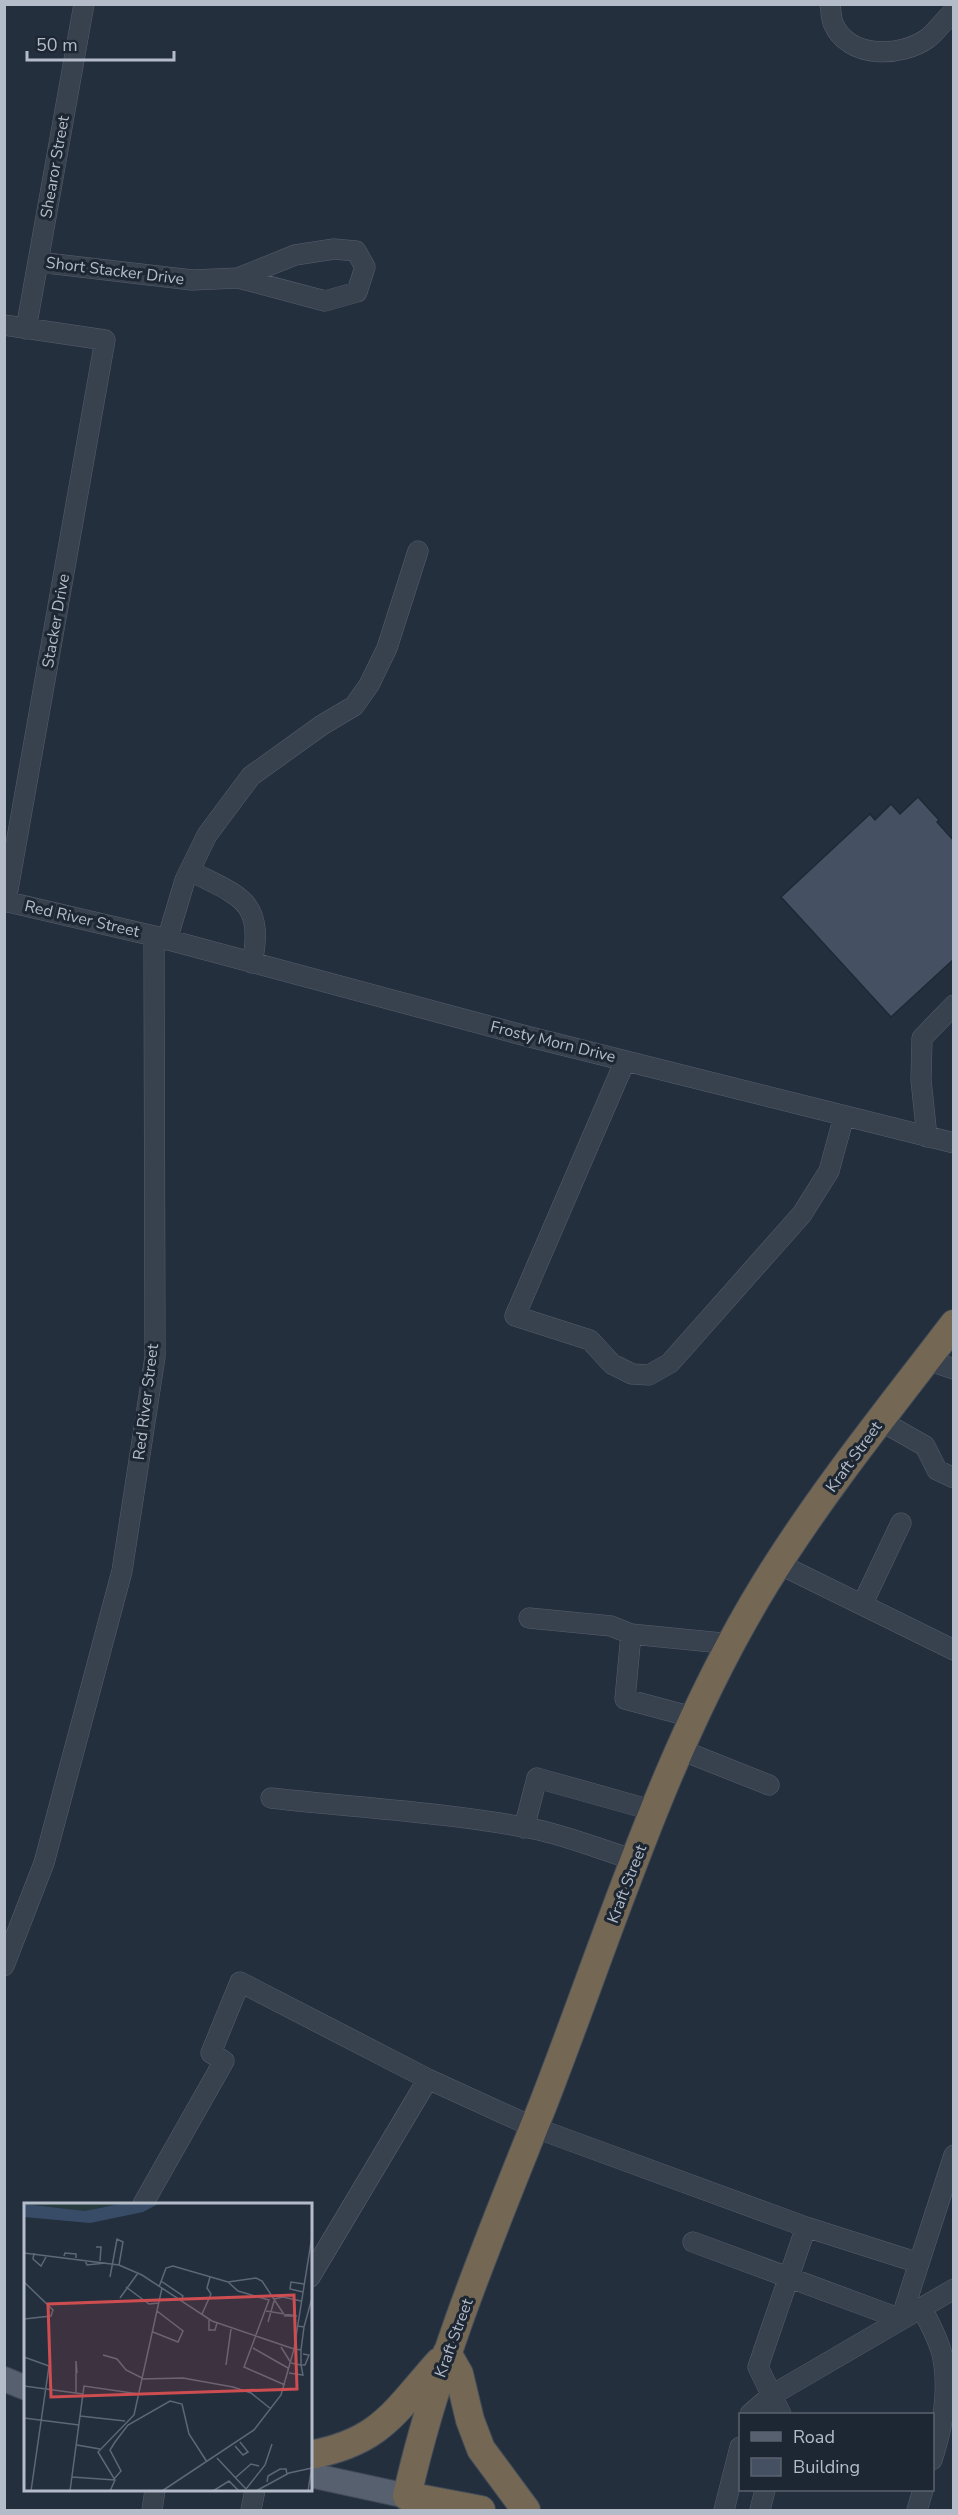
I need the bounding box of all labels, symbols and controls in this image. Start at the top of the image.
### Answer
scale bar [27,24,174,62]
text: 50 m [36,33,78,57]
street label: Shearor Street [35,114,75,220]
street label: Short Stacker Drive [45,252,185,290]
street label: Stacker Drive [37,572,75,670]
street label: Red River Street [23,895,142,943]
street label: Frosty Morn Drive [488,1016,618,1068]
street label: Red River Street [128,1342,164,1461]
street label: Kraft Street [821,1417,887,1497]
street label: Kraft Street [602,1841,652,1926]
inset map [24,2203,312,2491]
street label: Kraft Street [430,2295,479,2381]
legend [739,2413,934,2491]
text: Road [793,2425,835,2449]
text: Building [793,2455,860,2479]

